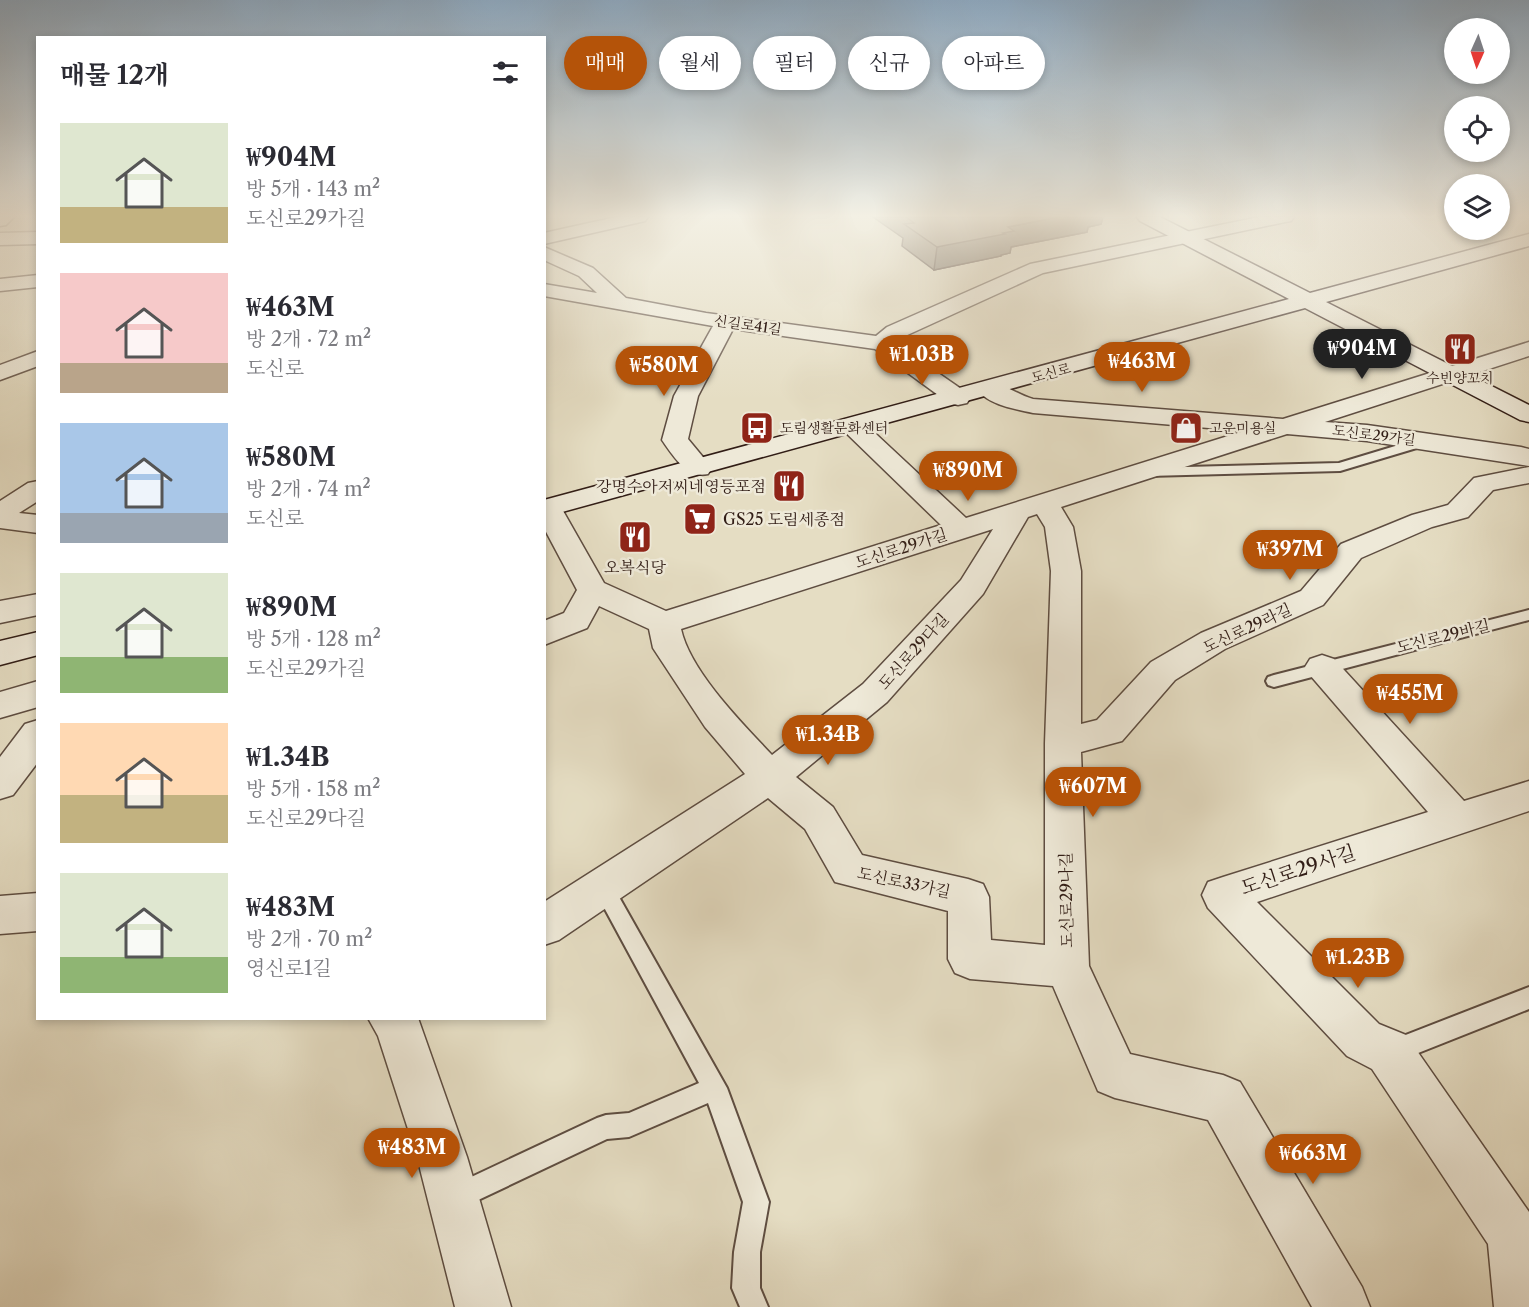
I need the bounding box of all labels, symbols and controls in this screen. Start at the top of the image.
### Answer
north arrow [1444,18,1510,84]
map controls [1444,18,1510,240]
chip: 매매 [564,36,647,90]
chip: 월세 [659,36,741,90]
chip: 필터 [753,36,836,90]
chip: 신규 [848,36,930,90]
chip: 아파트 [942,36,1045,90]
icon: filters [489,56,522,89]
text: 매물 12개 [60,59,169,91]
button: locate [1444,96,1510,162]
text: ₩904M [246,141,336,173]
icon: home [108,147,180,219]
button: layers [1444,174,1510,240]
text: 방 5개 · 143 m² [246,177,380,201]
text: 도신로29가길 [246,206,366,230]
text: ₩463M [246,291,335,323]
icon: home [108,297,180,369]
street label: 신길로41길 [713,311,783,339]
text: 방 2개 · 72 m² [246,327,371,351]
pin: ₩904M [1320,329,1404,380]
restaurant icon: 수빈양꼬치 [1442,331,1478,367]
pin: ₩1.03B [873,335,971,386]
text: ₩904M [1327,336,1397,360]
text: ₩1.03B [890,342,955,366]
pin: ₩463M [1100,342,1184,393]
pin: ₩580M [622,346,706,397]
text: ₩463M [1108,349,1176,373]
text: ₩580M [629,353,699,377]
text: 도신로 [246,356,304,380]
street label: 도신로 [1029,359,1073,387]
place label: 수빈양꼬치 [1426,369,1494,387]
bus stop icon: 도림생활문화센터 [739,410,775,446]
shop icon: 고운미용실 [1168,410,1204,446]
place label: 도림생활문화센터 [780,419,888,437]
place label: 고운미용실 [1209,419,1277,437]
street label: 도신로29가길 [1331,421,1417,449]
text: ₩580M [246,441,336,473]
icon: home [108,447,180,519]
pin: ₩890M [926,451,1010,502]
text: ₩890M [933,458,1003,482]
restaurant icon: 강명수아저씨네영등포점 [771,468,807,504]
place label: 강명수아저씨네영등포점 [596,476,766,496]
text: 방 2개 · 74 m² [246,477,371,501]
supermarket icon: GS25 도림세종점 [682,501,718,537]
text: 도신로 [246,506,304,530]
place label: GS25 도림세종점 [723,509,845,529]
restaurant icon: 오복식당 [617,519,653,555]
street label: 도신로29가길 [852,524,950,572]
pin: ₩397M [1248,530,1332,581]
text: ₩397M [1257,537,1323,561]
place label: 오복식당 [604,557,666,577]
text: ₩890M [246,591,337,623]
icon: home [108,597,180,669]
street label: 도신로29라길 [1199,599,1295,657]
street label: 도신로29다길 [873,609,953,693]
street label: 도신로29바길 [1394,615,1492,657]
text: 방 5개 · 128 m² [246,627,381,651]
text: 도신로29가길 [246,656,366,680]
pin: ₩455M [1368,674,1452,725]
text: ₩455M [1377,681,1443,705]
pin: ₩1.34B [779,715,877,766]
text: ₩1.34B [796,722,860,746]
text: ₩1.34B [246,741,330,773]
icon: home [108,747,180,819]
pin: ₩607M [1051,767,1135,818]
text: ₩607M [1059,774,1127,798]
text: 방 5개 · 158 m² [246,777,380,801]
text: 도신로29다길 [246,806,366,830]
street label: 도신로29사길 [1237,840,1359,900]
street label: 도신로29나길 [1055,852,1077,948]
street label: 도신로33가길 [856,862,952,902]
text: ₩483M [246,891,335,923]
icon: home [108,897,180,969]
text: 방 2개 · 70 m² [246,927,372,951]
pin: ₩1.23B [1309,938,1407,989]
text: ₩1.23B [1326,945,1390,969]
text: 영신로1길 [246,956,332,980]
pin: ₩483M [370,1128,454,1179]
pin: ₩663M [1271,1134,1355,1185]
text: ₩483M [378,1135,446,1159]
text: ₩663M [1279,1141,1347,1165]

